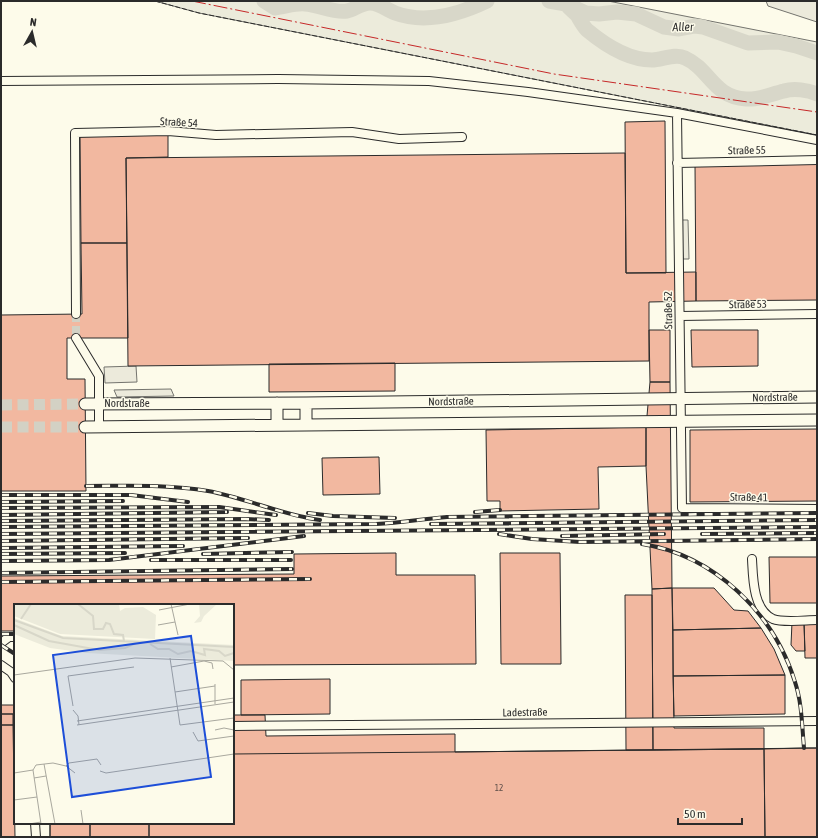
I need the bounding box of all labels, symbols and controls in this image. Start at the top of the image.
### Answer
north arrow [12,12,52,52]
text: N [29,16,37,28]
water label: Aller [671,20,694,34]
street label: Straße 54 [160,115,198,129]
street label: Straße 55 [728,144,766,156]
street label: Straße 52 [662,291,674,329]
street label: Straße 53 [729,298,767,310]
street label: Nordstraße [752,391,798,403]
street label: Nordstraße [428,395,474,407]
street label: Nordstraße [104,397,150,409]
street label: Straße 41 [730,491,768,503]
inset map [14,604,234,824]
street label: Ladestraße [502,706,548,718]
house number: 12 [495,783,503,793]
scale bar [678,800,742,826]
text: 50 m [684,807,706,821]

